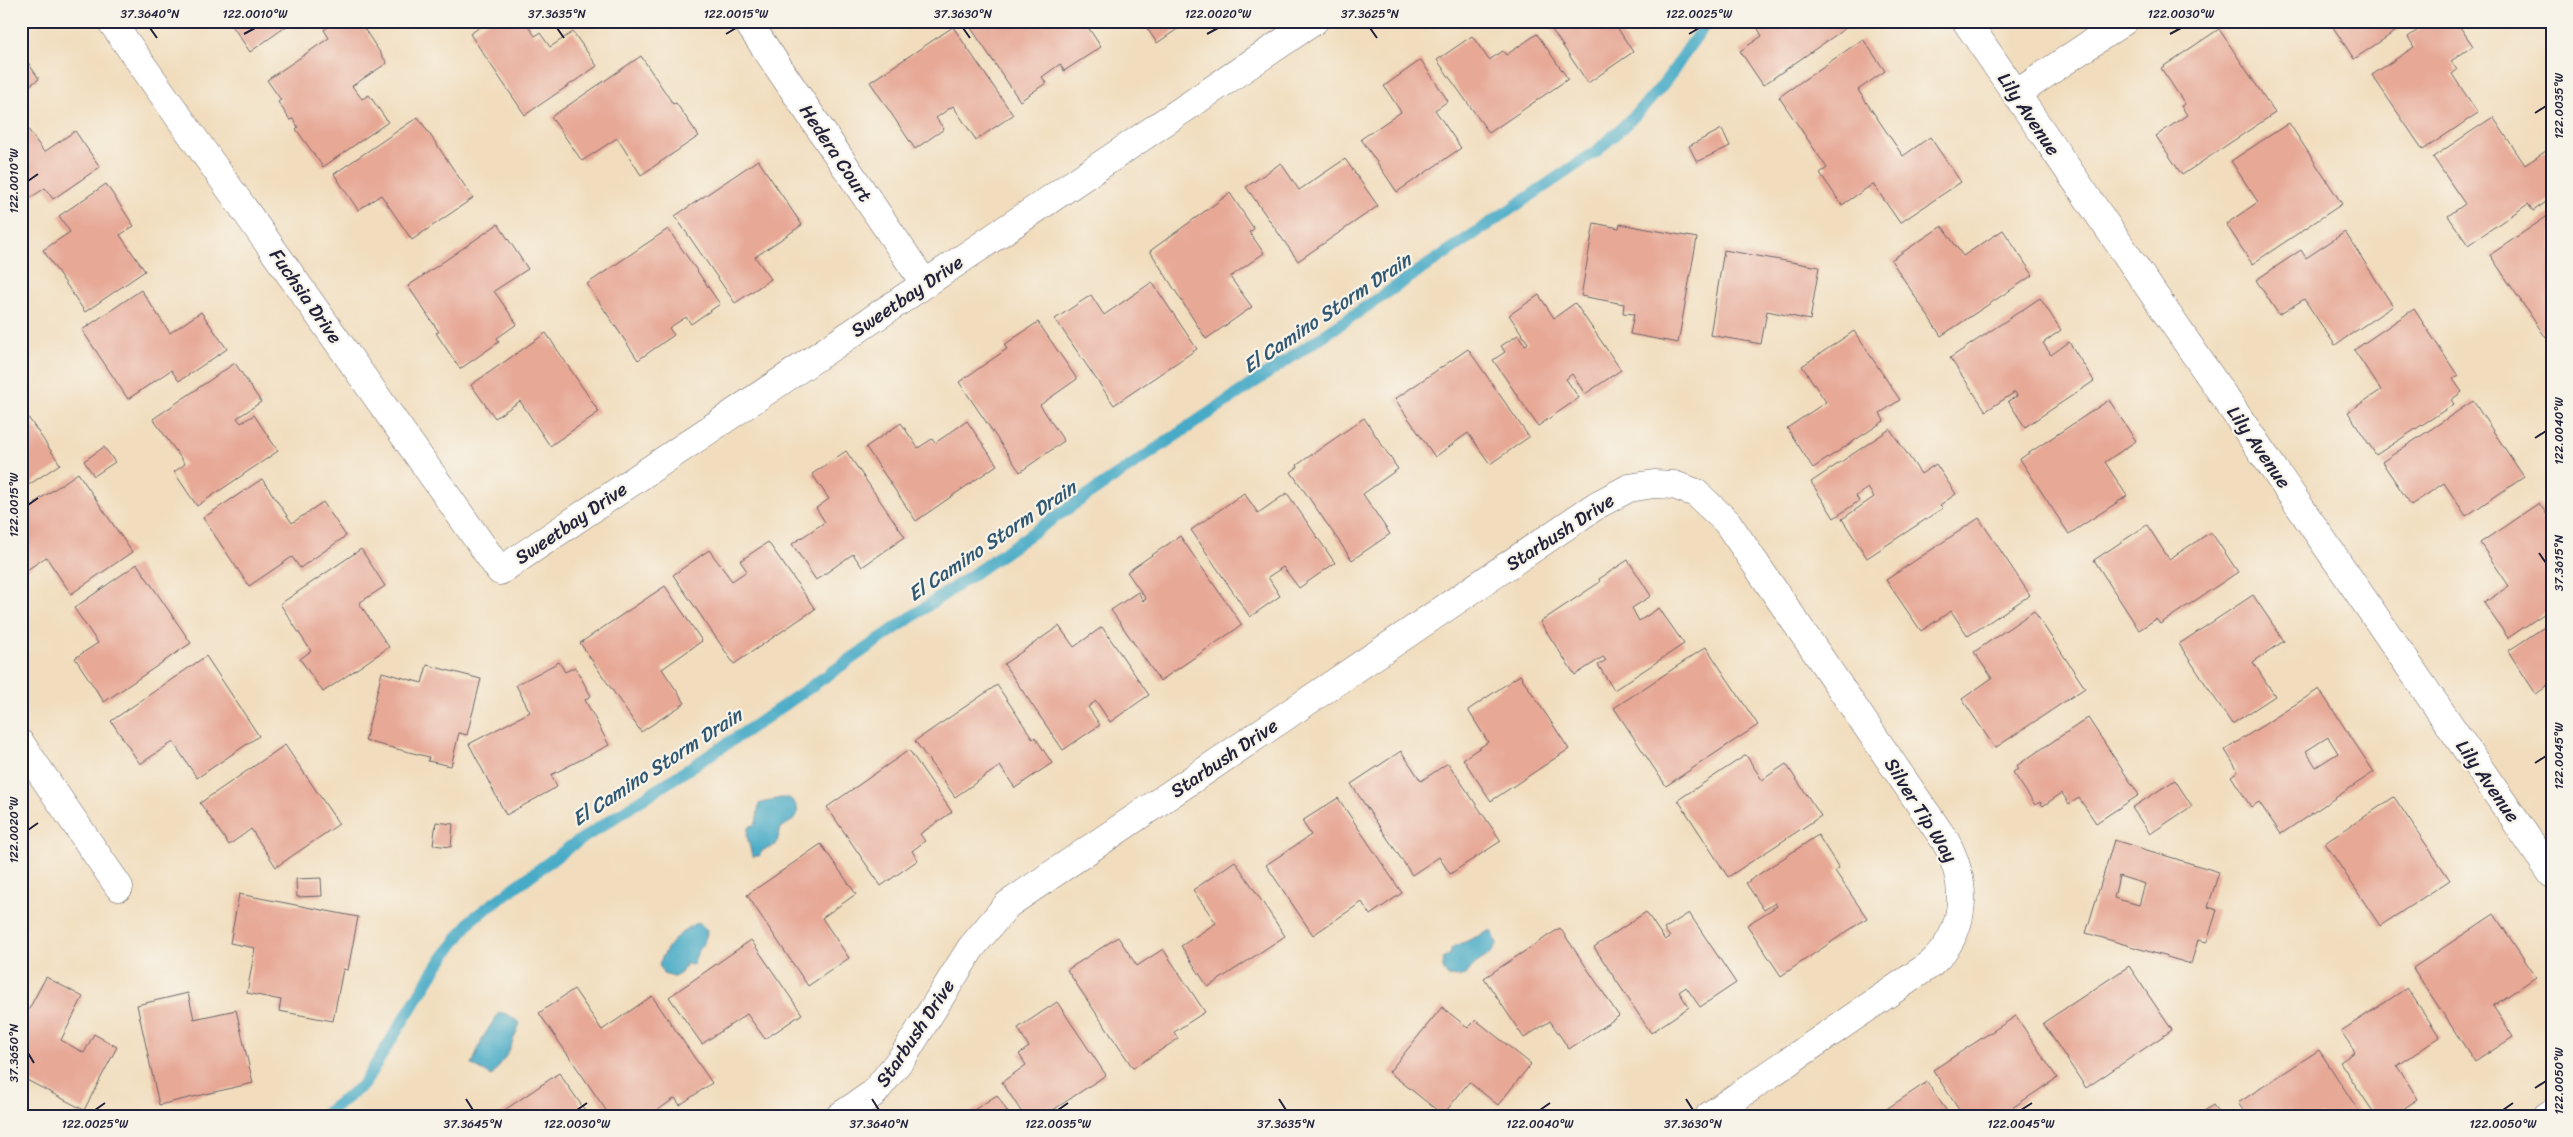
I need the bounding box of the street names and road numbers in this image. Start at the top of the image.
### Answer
street label: Lily Avenue [1989,65,2070,163]
street label: Hedera Court [791,97,881,209]
street label: Fuchsia Drive [261,241,351,351]
street label: Sweetbay Drive [844,246,970,346]
street label: Lily Avenue [2218,398,2300,496]
street label: Sweetbay Drive [508,473,634,573]
street label: Starbush Drive [1499,484,1621,580]
street label: Starbush Drive [1163,709,1285,806]
street label: Lily Avenue [2447,732,2529,830]
street label: Silver Tip Way [1875,751,1967,869]
street label: Starbush Drive [867,972,964,1094]

